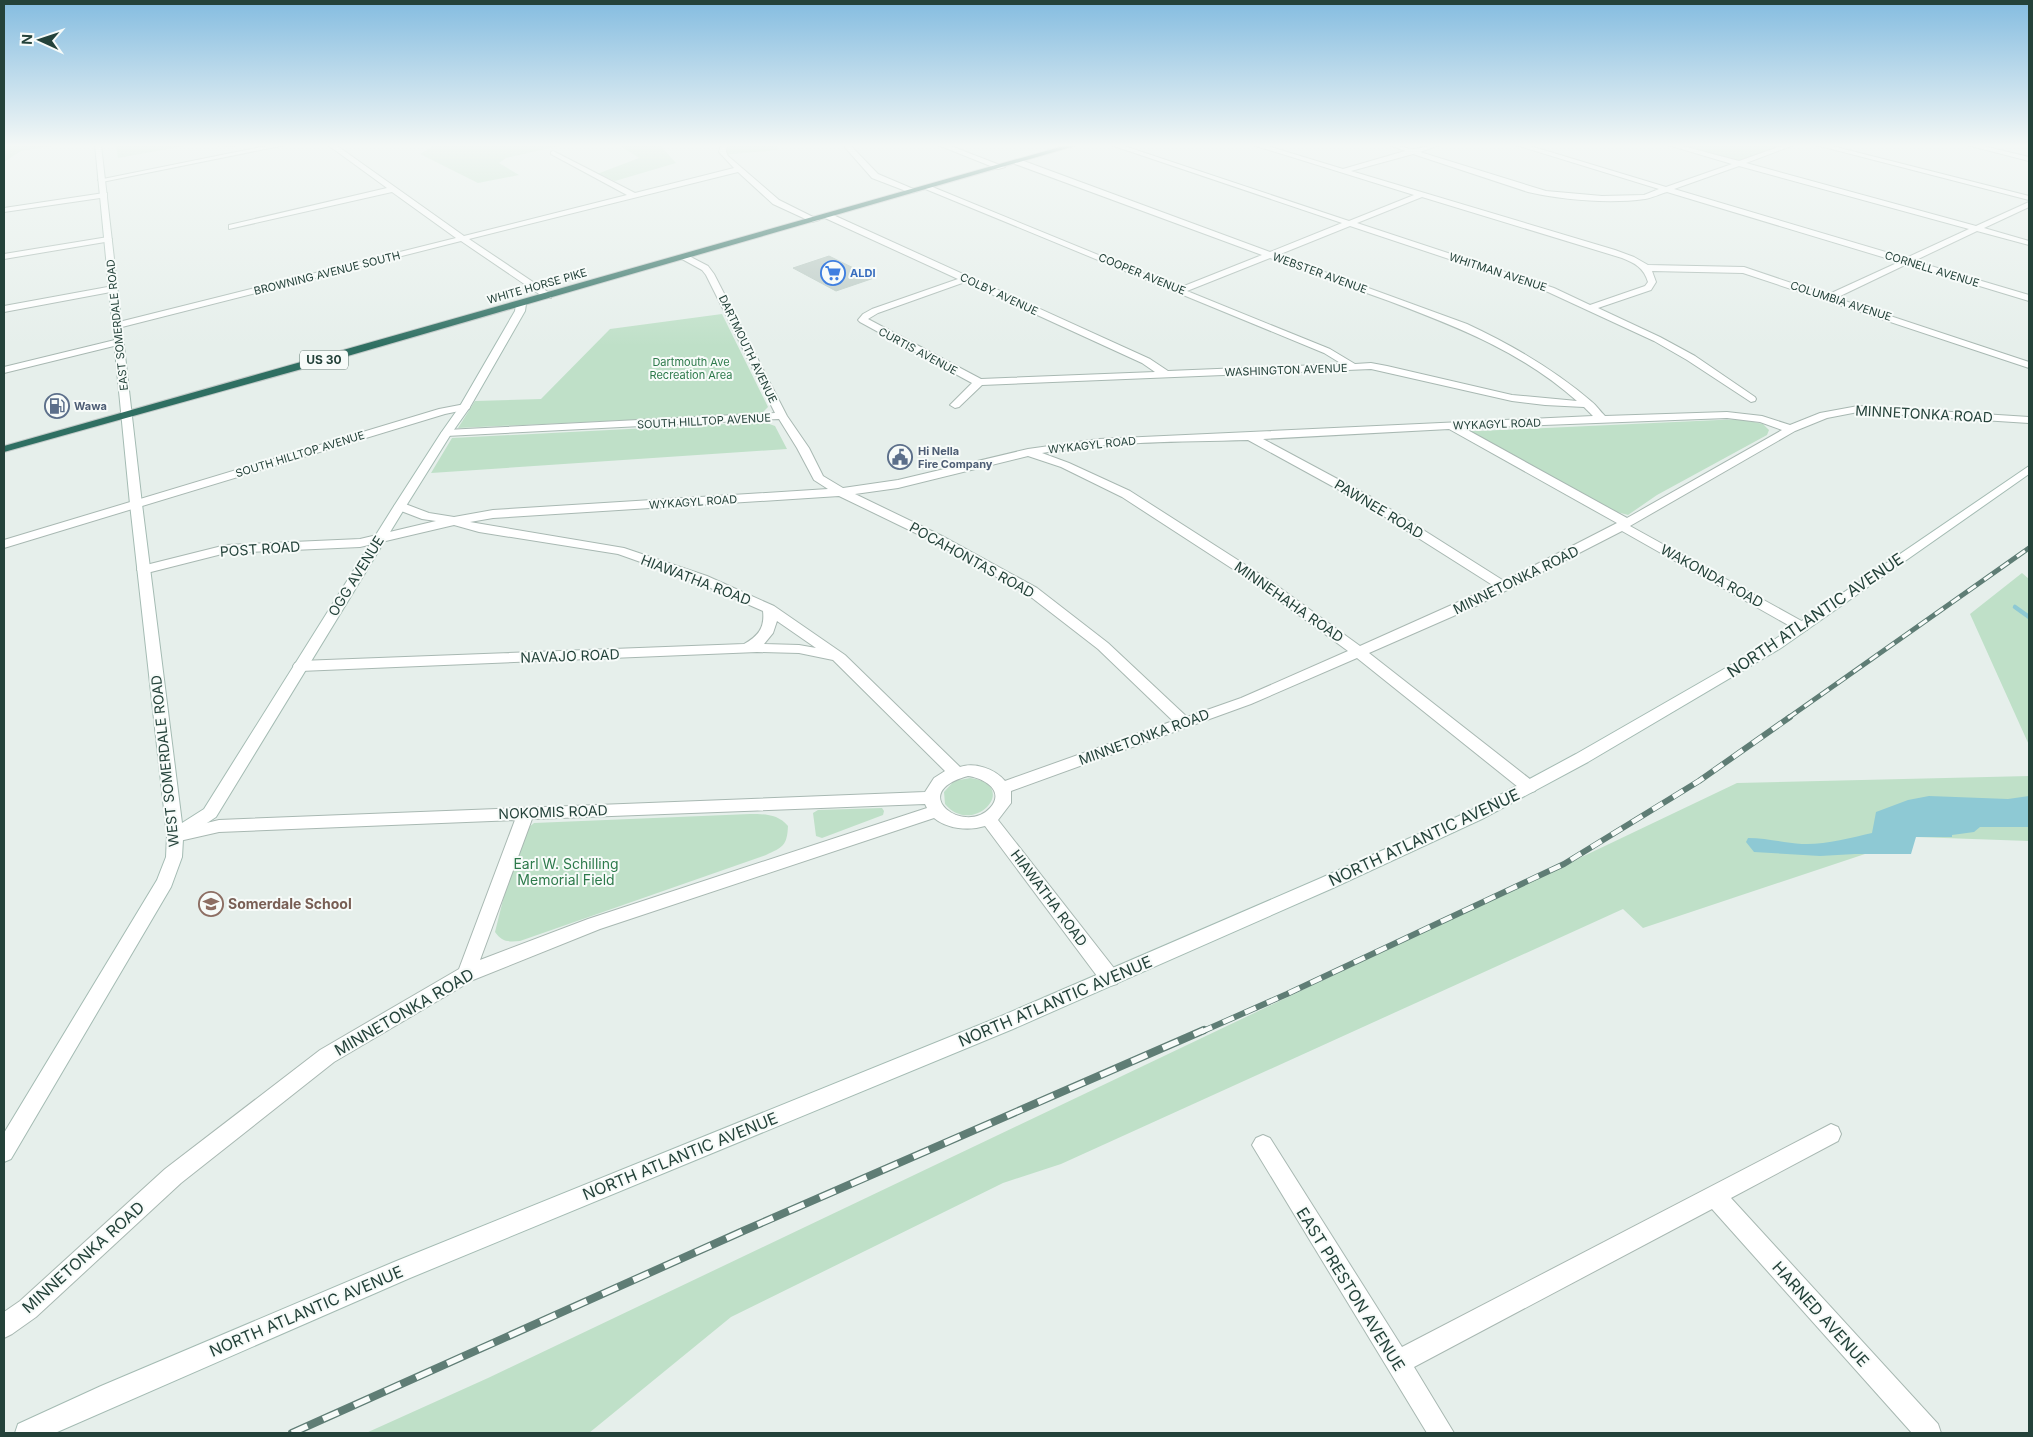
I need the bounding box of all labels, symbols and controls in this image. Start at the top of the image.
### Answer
north arrow [15,15,65,65]
text: N [18,34,35,45]
street label: BROWNING AVENUE SOUTH [252,248,402,298]
street label: CORNELL AVENUE [1883,248,1981,290]
street label: WEBSTER AVENUE [1271,249,1369,297]
street label: COOPER AVENUE [1096,250,1188,298]
street label: WHITMAN AVENUE [1447,250,1549,294]
street label: EAST SOMERDALE ROAD [103,258,131,392]
supermarket icon: ALDI [820,260,846,286]
street label: WHITE HORSE PIKE [485,265,589,307]
place label: ALDI [850,266,875,280]
street label: COLBY AVENUE [958,270,1040,318]
street label: COLUMBIA AVENUE [1789,278,1893,324]
street label: DARTMOUTH AVENUE [716,293,780,405]
street label: CURTIS AVENUE [876,324,960,378]
road number: US 30 [300,350,348,370]
park label: Dartmouth Ave Recreation Area [650,355,732,382]
street label: WASHINGTON AVENUE [1224,361,1348,379]
fuel station icon: Wawa [44,393,70,419]
place label: Wawa [74,399,107,413]
street label: MINNETONKA ROAD [1855,401,1993,426]
street label: SOUTH HILLTOP AVENUE [637,411,771,431]
street label: WYKAGYL ROAD [1453,415,1541,433]
street label: SOUTH HILLTOP AVENUE [234,428,366,480]
street label: WYKAGYL ROAD [1047,433,1137,457]
public building icon: Hi Nella Fire Company [887,444,913,470]
place label: Hi Nella Fire Company [918,444,993,471]
street label: PAWNEE ROAD [1332,475,1427,542]
street label: WYKAGYL ROAD [648,492,738,512]
street label: POCAHONTAS ROAD [907,518,1038,601]
street label: OGG AVENUE [324,532,387,619]
street label: POST ROAD [219,537,301,560]
street label: WAKONDA ROAD [1658,540,1767,611]
street label: MINNETONKA ROAD [1450,542,1581,617]
street label: NORTH ATLANTIC AVENUE [1723,548,1907,682]
street label: HIAWATHA ROAD [639,551,754,608]
street label: MINNEHAHA ROAD [1232,558,1347,646]
street label: NAVAJO ROAD [520,645,620,666]
street label: WEST SOMERDALE ROAD [147,674,182,848]
street label: MINNETONKA ROAD [1076,705,1211,768]
street label: NORTH ATLANTIC AVENUE [1325,784,1523,890]
street label: NOKOMIS ROAD [498,801,608,822]
street label: HIAWATHA ROAD [1008,846,1091,949]
park label: Earl W. Schilling Memorial Field [513,855,619,888]
school or university icon: Somerdale School [198,891,224,917]
place label: Somerdale School [228,895,352,912]
street label: NORTH ATLANTIC AVENUE [955,951,1155,1051]
street label: MINNETONKA ROAD [331,964,477,1060]
street label: NORTH ATLANTIC AVENUE [580,1108,780,1204]
street label: MINNETONKA ROAD [18,1197,148,1317]
street label: EAST PRESTON AVENUE [1292,1204,1410,1374]
street label: HARNED AVENUE [1768,1257,1874,1371]
street label: NORTH ATLANTIC AVENUE [206,1261,406,1361]

